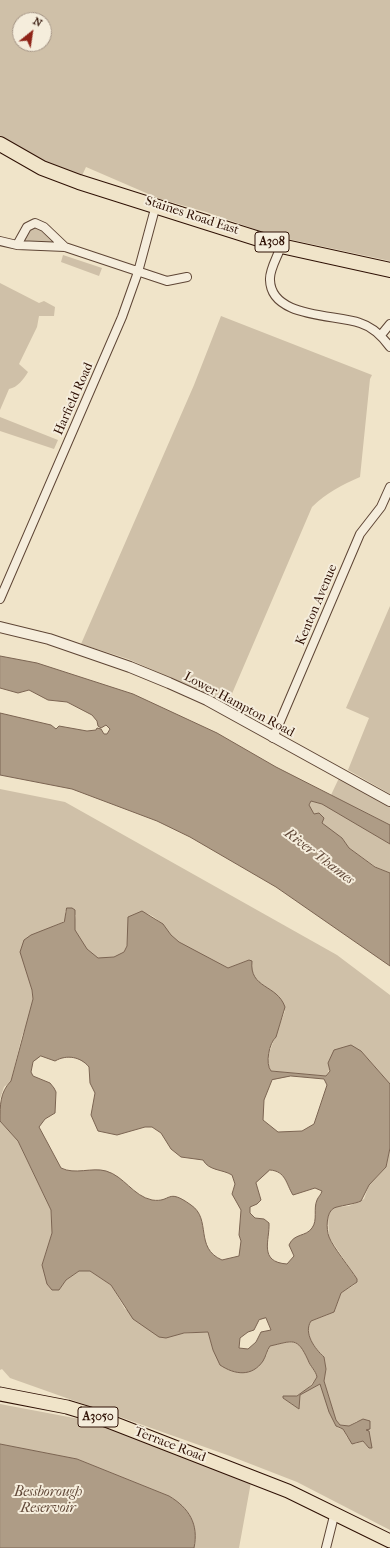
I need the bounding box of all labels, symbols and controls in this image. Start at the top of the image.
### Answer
north arrow [12,12,52,52]
text: N [31,14,45,30]
street label: Staines Road East [143,193,241,239]
road number: A308 [255,232,289,252]
street label: Harfield Road [51,360,97,438]
street label: Kenton Avenue [293,562,341,648]
street label: Lower Hampton Road [181,669,297,741]
water label: River Thames [281,825,357,889]
road number: A3050 [78,1407,118,1427]
street label: Terrace Road [132,1424,208,1466]
water label: Bessborough Reservoir [14,1485,82,1518]

